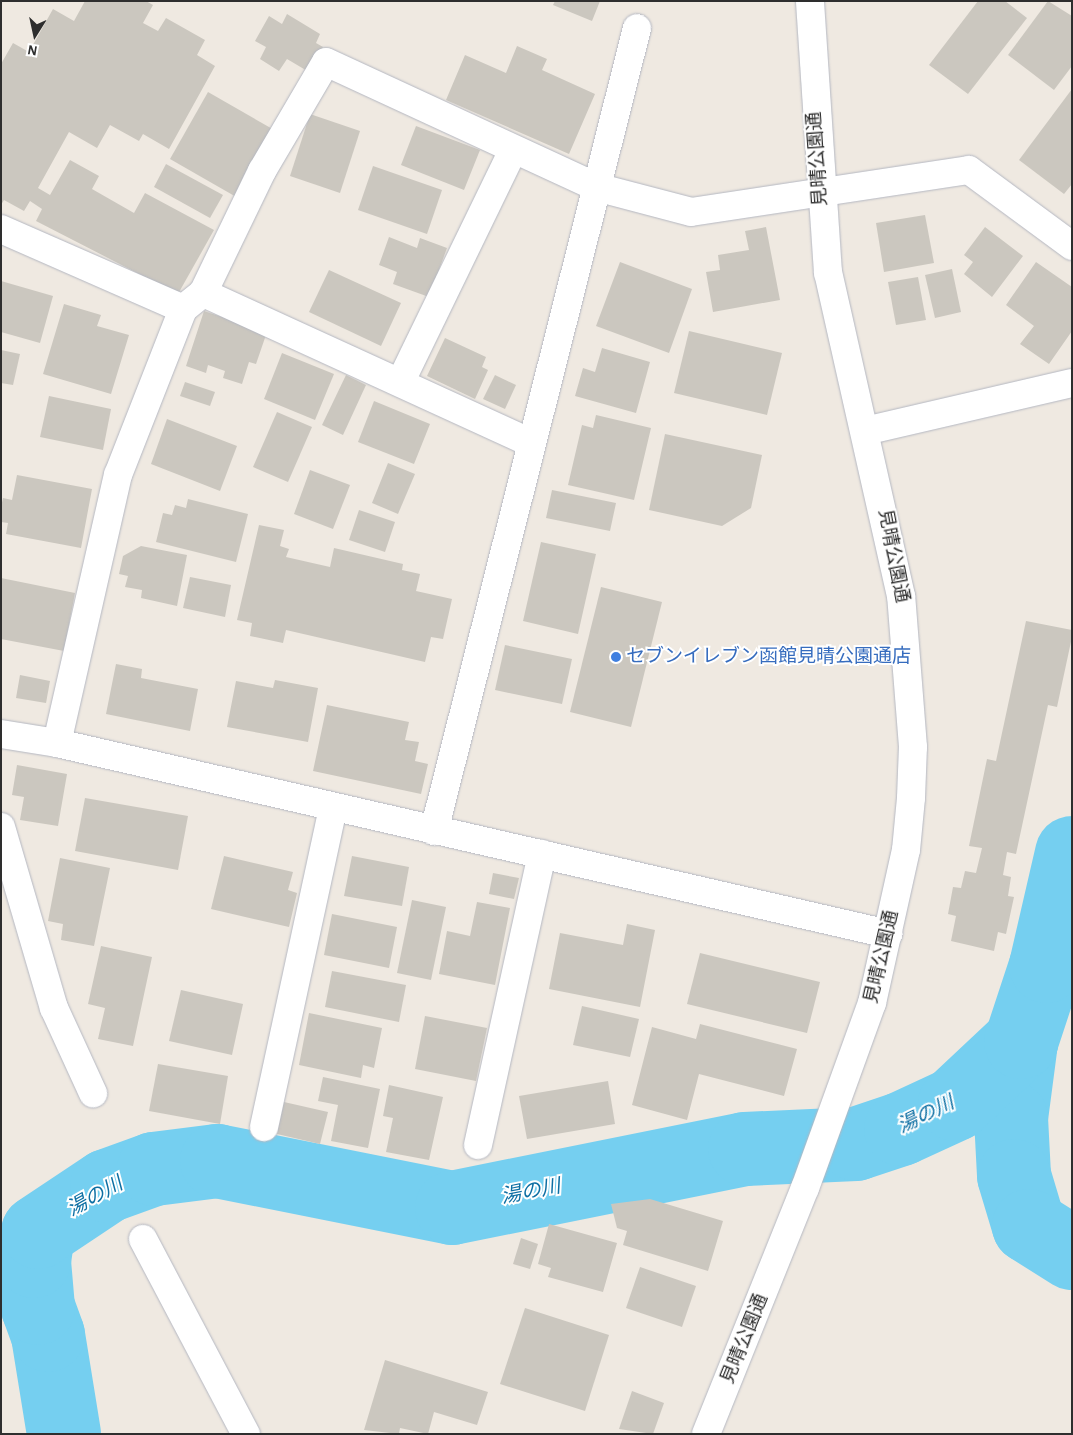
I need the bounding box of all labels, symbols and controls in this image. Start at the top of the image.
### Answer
north arrow [10,10,60,60]
text: N [26,42,38,58]
street label: 見晴公園通 [803,111,833,207]
street label: 見晴公園通 [873,507,913,605]
place label: セブンイレブン函館見晴公園通店 [626,646,911,668]
marker: セブンイレブン函館見晴公園通店 [610,651,622,663]
street label: 見晴公園通 [860,908,904,1006]
water label: 湯の川 [894,1091,958,1139]
water label: 湯の川 [63,1172,127,1222]
water label: 湯の川 [499,1174,563,1210]
street label: 見晴公園通 [717,1291,773,1387]

